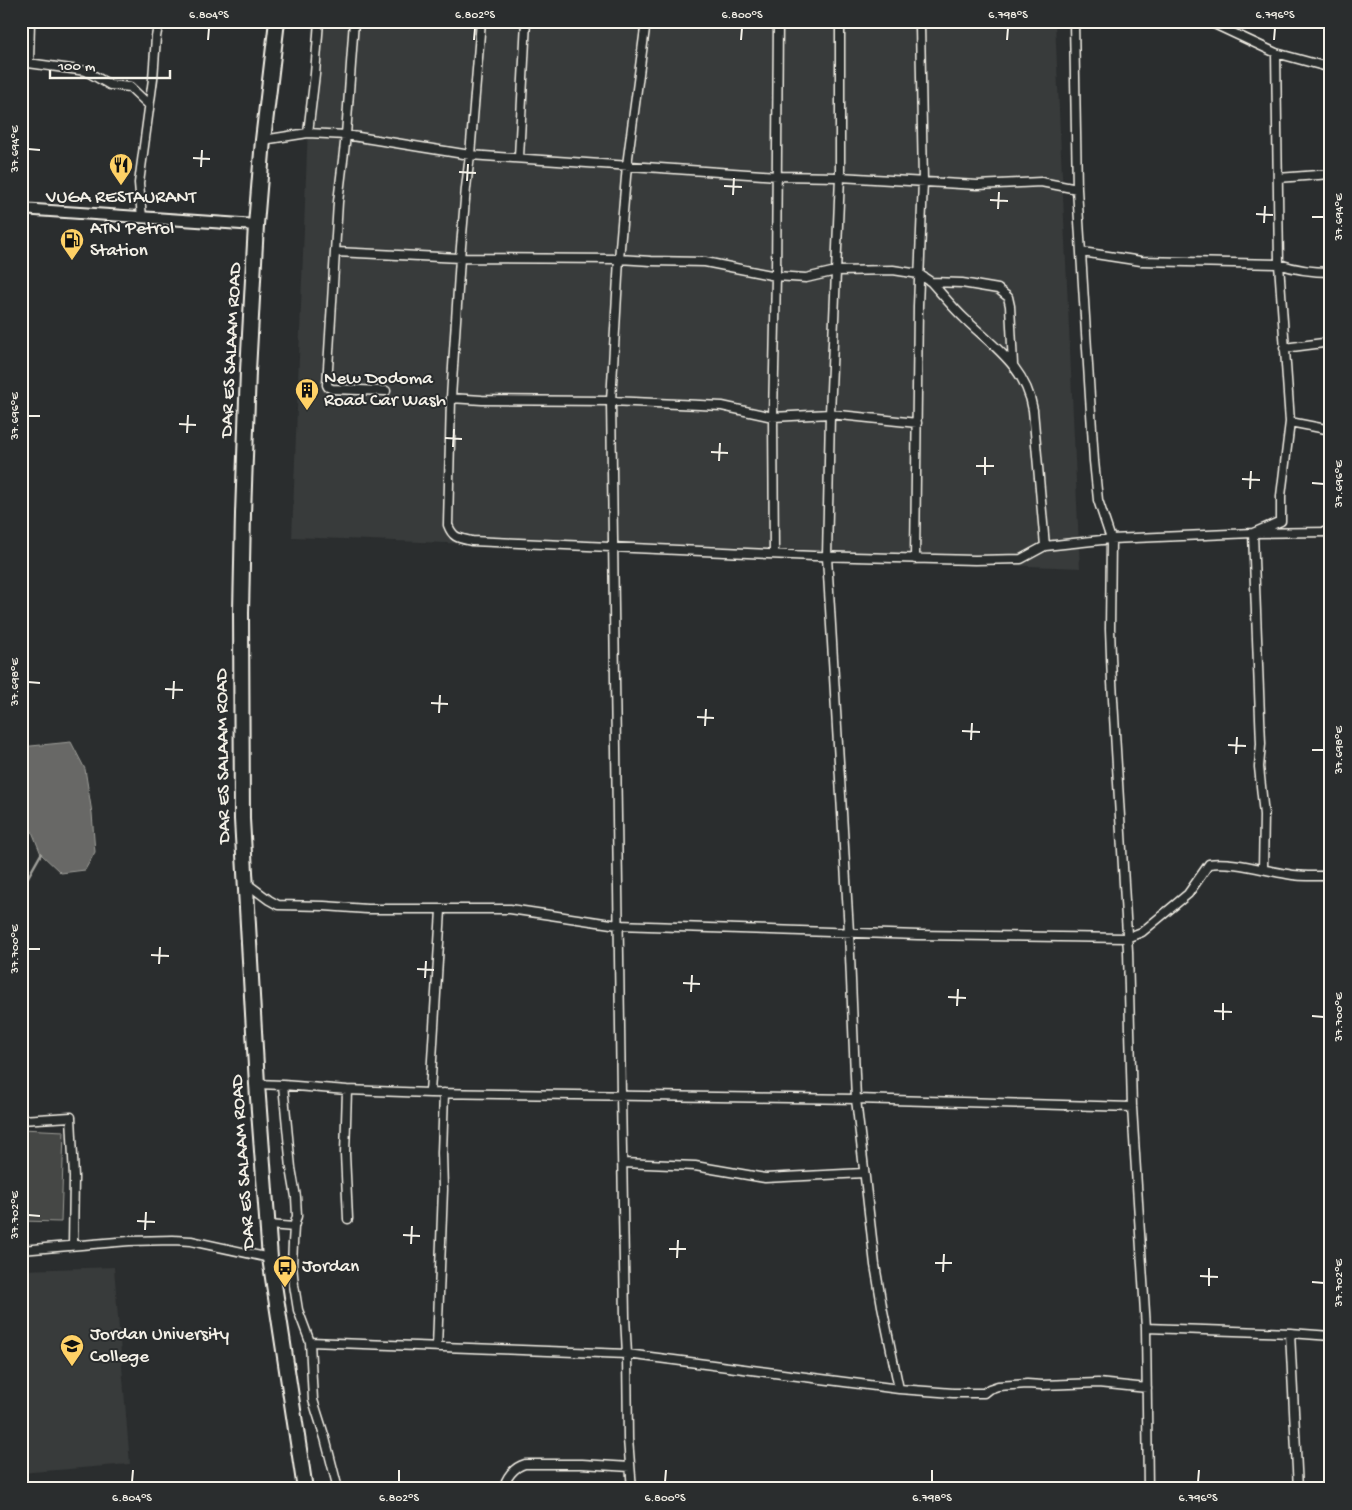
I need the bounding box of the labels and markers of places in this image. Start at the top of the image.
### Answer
restaurant icon: VUGA RESTAURANT [108,152,134,186]
place label: VUGA RESTAURANT [45,187,197,210]
place label: ATN Petrol Station [90,218,174,263]
fuel station icon: ATN Petrol Station [59,227,85,261]
place label: New Dodoma Road Car Wash [324,368,446,413]
building icon: New Dodoma Road Car Wash [294,377,320,411]
bus stop icon: Jordan [272,1254,298,1288]
place label: Jordan [302,1256,359,1279]
place label: Jordan University College [90,1324,230,1369]
school or university icon: Jordan University College [59,1333,85,1367]

